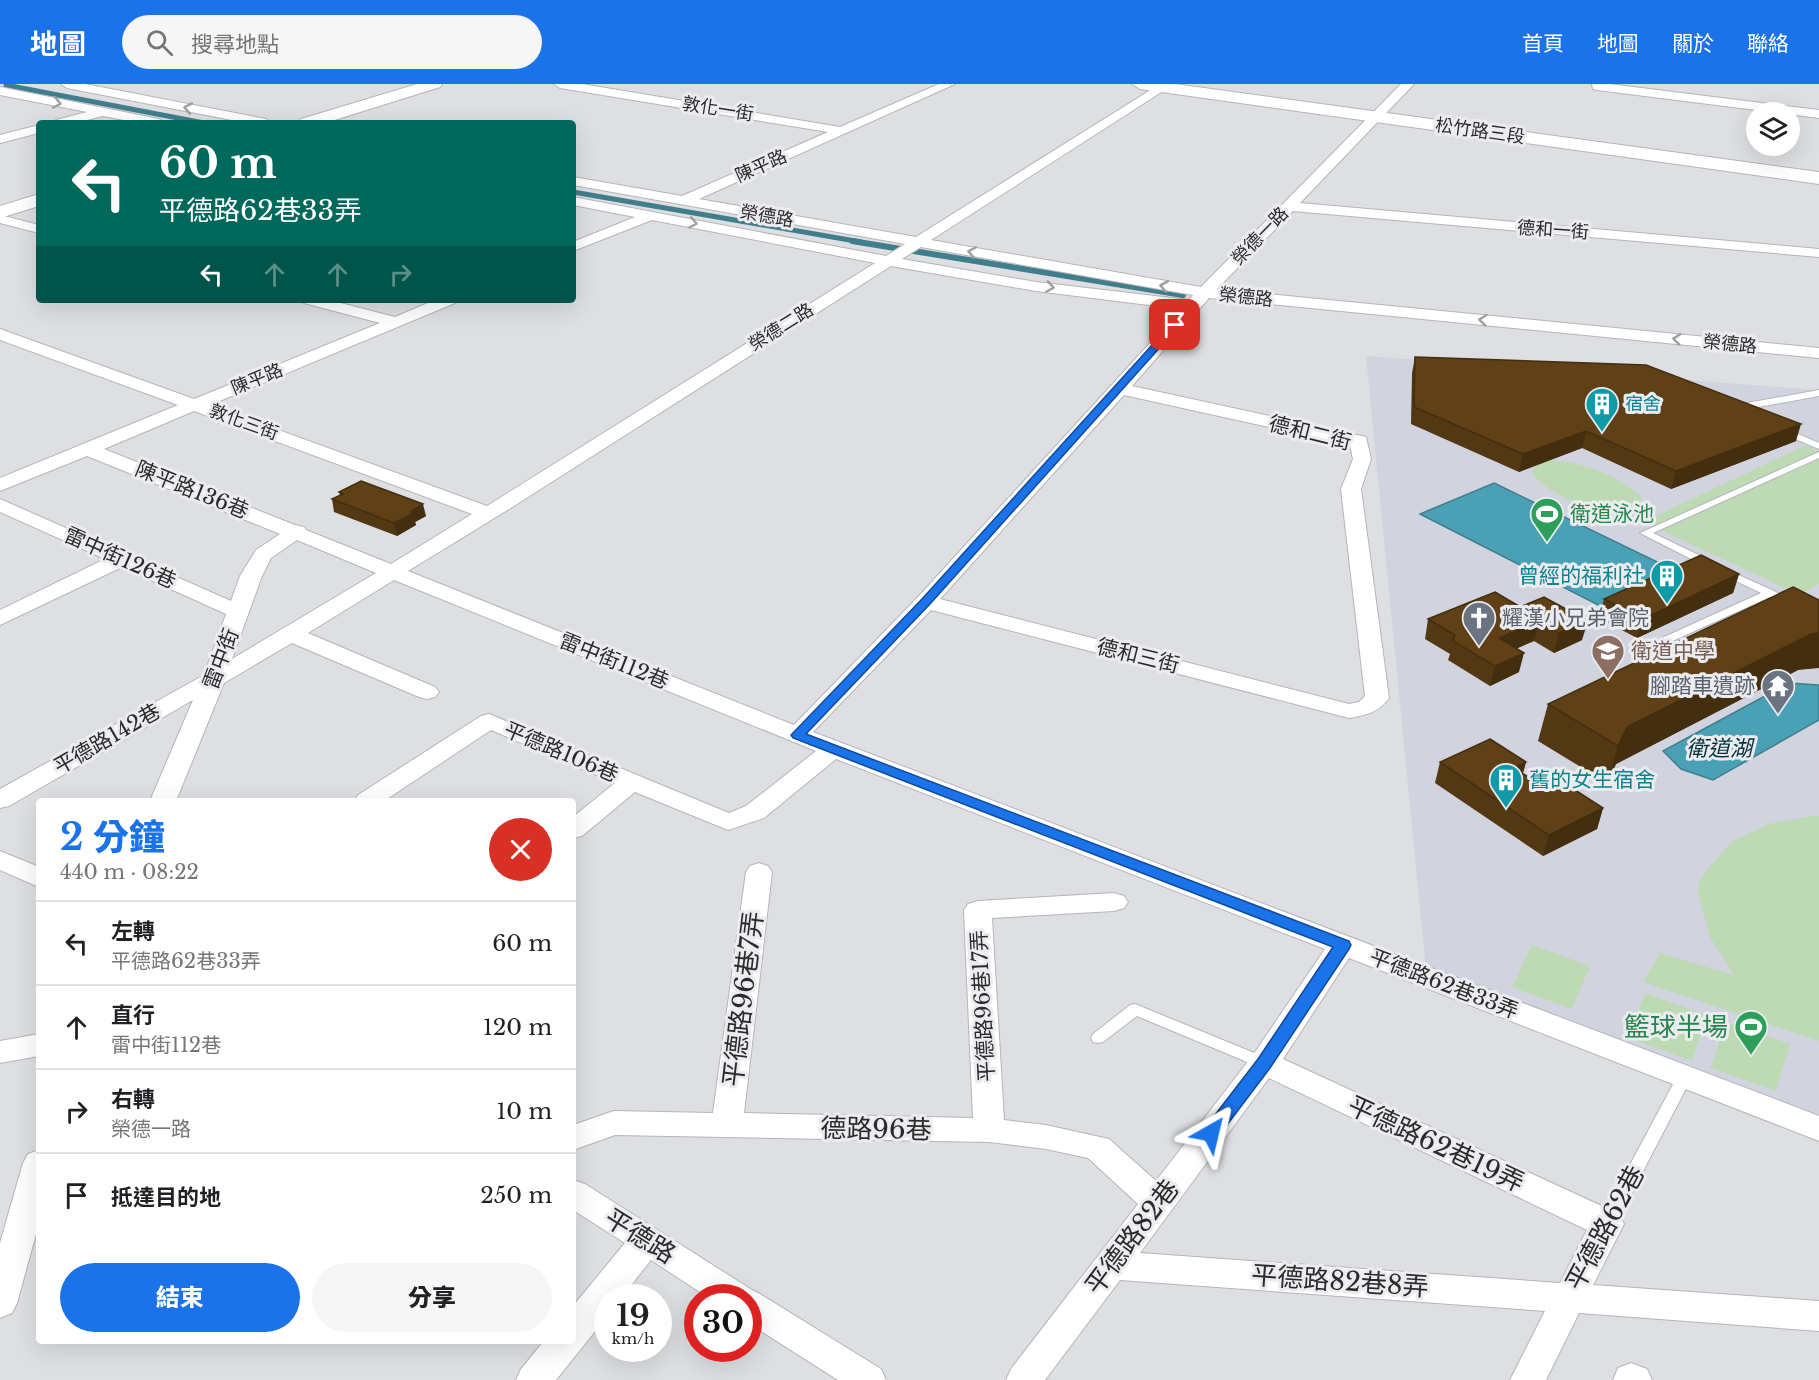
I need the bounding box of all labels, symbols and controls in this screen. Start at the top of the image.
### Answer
search box [122,15,542,69]
icon: search [143,26,176,59]
text: 地圖 [30,27,86,62]
text: 搜尋地點 [191,31,279,58]
text: 首頁 [1522,31,1564,57]
text: 地圖 [1597,31,1639,57]
text: 關於 [1672,31,1714,57]
text: 聯絡 [1747,31,1789,57]
street label: 敦化一街 [681,93,755,125]
one-way arrow [52,96,62,109]
one-way arrow [183,102,193,115]
map controls [1746,102,1800,156]
button: layers [1746,102,1800,156]
street label: 松竹路三段 [1434,114,1526,148]
text: 60 m [159,137,277,189]
icon: left [60,144,138,222]
street label: 陳平路 [732,145,790,187]
text: 平德路62巷33弄 [159,194,361,227]
street label: 榮德路 [739,200,795,232]
street label: 榮德一路 [1227,202,1293,270]
one-way arrow [687,216,697,229]
street label: 德和一街 [1516,217,1590,243]
one-way arrow [967,247,977,259]
icon: left [195,258,228,291]
icon: ahead [258,258,291,291]
icon: ahead [321,258,354,291]
icon: right [384,258,417,291]
one-way arrow [1044,280,1054,293]
one-way arrow [1159,280,1169,293]
street label: 榮德路 [1218,283,1274,311]
street label: 榮德二路 [745,299,817,355]
pin [1149,299,1200,350]
icon: arrive [1158,308,1191,341]
one-way arrow [1479,314,1488,327]
street label: 榮德路 [1702,330,1758,358]
one-way arrow [1673,333,1682,346]
street label: 陳平路 [228,359,286,399]
building icon: 宿舍 [1584,386,1620,433]
place label: 宿舍 [1625,393,1661,415]
street label: 敦化三街 [206,399,282,445]
street label: 德和二街 [1266,410,1354,456]
street label: 陳平路136巷 [132,456,252,524]
sports icon: 衛道泳池 [1529,496,1565,543]
place label: 衛道泳池 [1570,501,1654,527]
street label: 雷中街126巷 [60,522,180,594]
building icon: 曾經的福利社 [1649,558,1685,605]
place label: 曾經的福利社 [1518,563,1644,589]
church icon: 耀漢小兄弟會院 [1461,600,1497,647]
place label: 耀漢小兄弟會院 [1502,605,1649,631]
street label: 雷中街 [198,625,244,693]
street label: 雷中街112巷 [556,627,672,695]
street label: 德和三街 [1094,633,1182,679]
school or university icon: 衛道中學 [1590,633,1626,680]
place label: 衛道中學 [1631,638,1715,664]
temple icon: 腳踏車遺跡 [1760,668,1796,715]
place label: 腳踏車遺跡 [1650,673,1755,699]
street label: 平德路142巷 [49,698,165,780]
street label: 平德路106巷 [500,716,622,788]
water label: 衛道湖 [1686,735,1755,762]
building icon: 舊的女生宿舍 [1488,762,1524,809]
place label: 舊的女生宿舍 [1529,767,1655,793]
text: 2 分鐘 [60,815,165,860]
button: close [489,818,552,881]
text: 440 m · 08:22 [60,860,199,884]
street label: 平德路96巷7弄 [716,909,770,1089]
text: 左轉 [111,918,155,945]
icon: left [60,927,93,960]
street label: 平德路96巷17弄 [966,929,1000,1083]
text: 60 m [492,930,552,957]
street label: 平德路62巷33弄 [1366,944,1522,1024]
text: 平德路62巷33弄 [111,949,261,973]
text: 直行 [111,1002,155,1029]
sports icon: 籃球半場 [1733,1009,1769,1056]
icon: ahead [60,1011,93,1044]
place label: 籃球半場 [1624,1011,1728,1043]
text: 120 m [483,1014,552,1041]
text: 雷中街112巷 [111,1033,221,1057]
text: 右轉 [111,1086,155,1113]
street label: 平德路62巷19弄 [1343,1089,1529,1199]
icon: right [60,1095,93,1128]
text: 10 m [497,1098,552,1125]
position arrow [1179,1101,1243,1165]
street label: 德路96巷 [820,1112,932,1146]
text: 榮德一路 [111,1117,191,1141]
street label: 平德路62巷 [1559,1160,1651,1296]
street label: 平德路82巷 [1078,1173,1186,1301]
icon: arrive [60,1179,93,1212]
text: 250 m [480,1182,552,1209]
text: 抵達目的地 [111,1184,221,1211]
street label: 平德路 [598,1202,682,1270]
street label: 平德路82巷8弄 [1250,1259,1430,1303]
button: 結束 [60,1263,300,1332]
button: 分享 [312,1263,552,1332]
speed limit sign: 30 [684,1284,762,1362]
text: 19 [616,1297,650,1334]
text: km/h [612,1329,654,1348]

